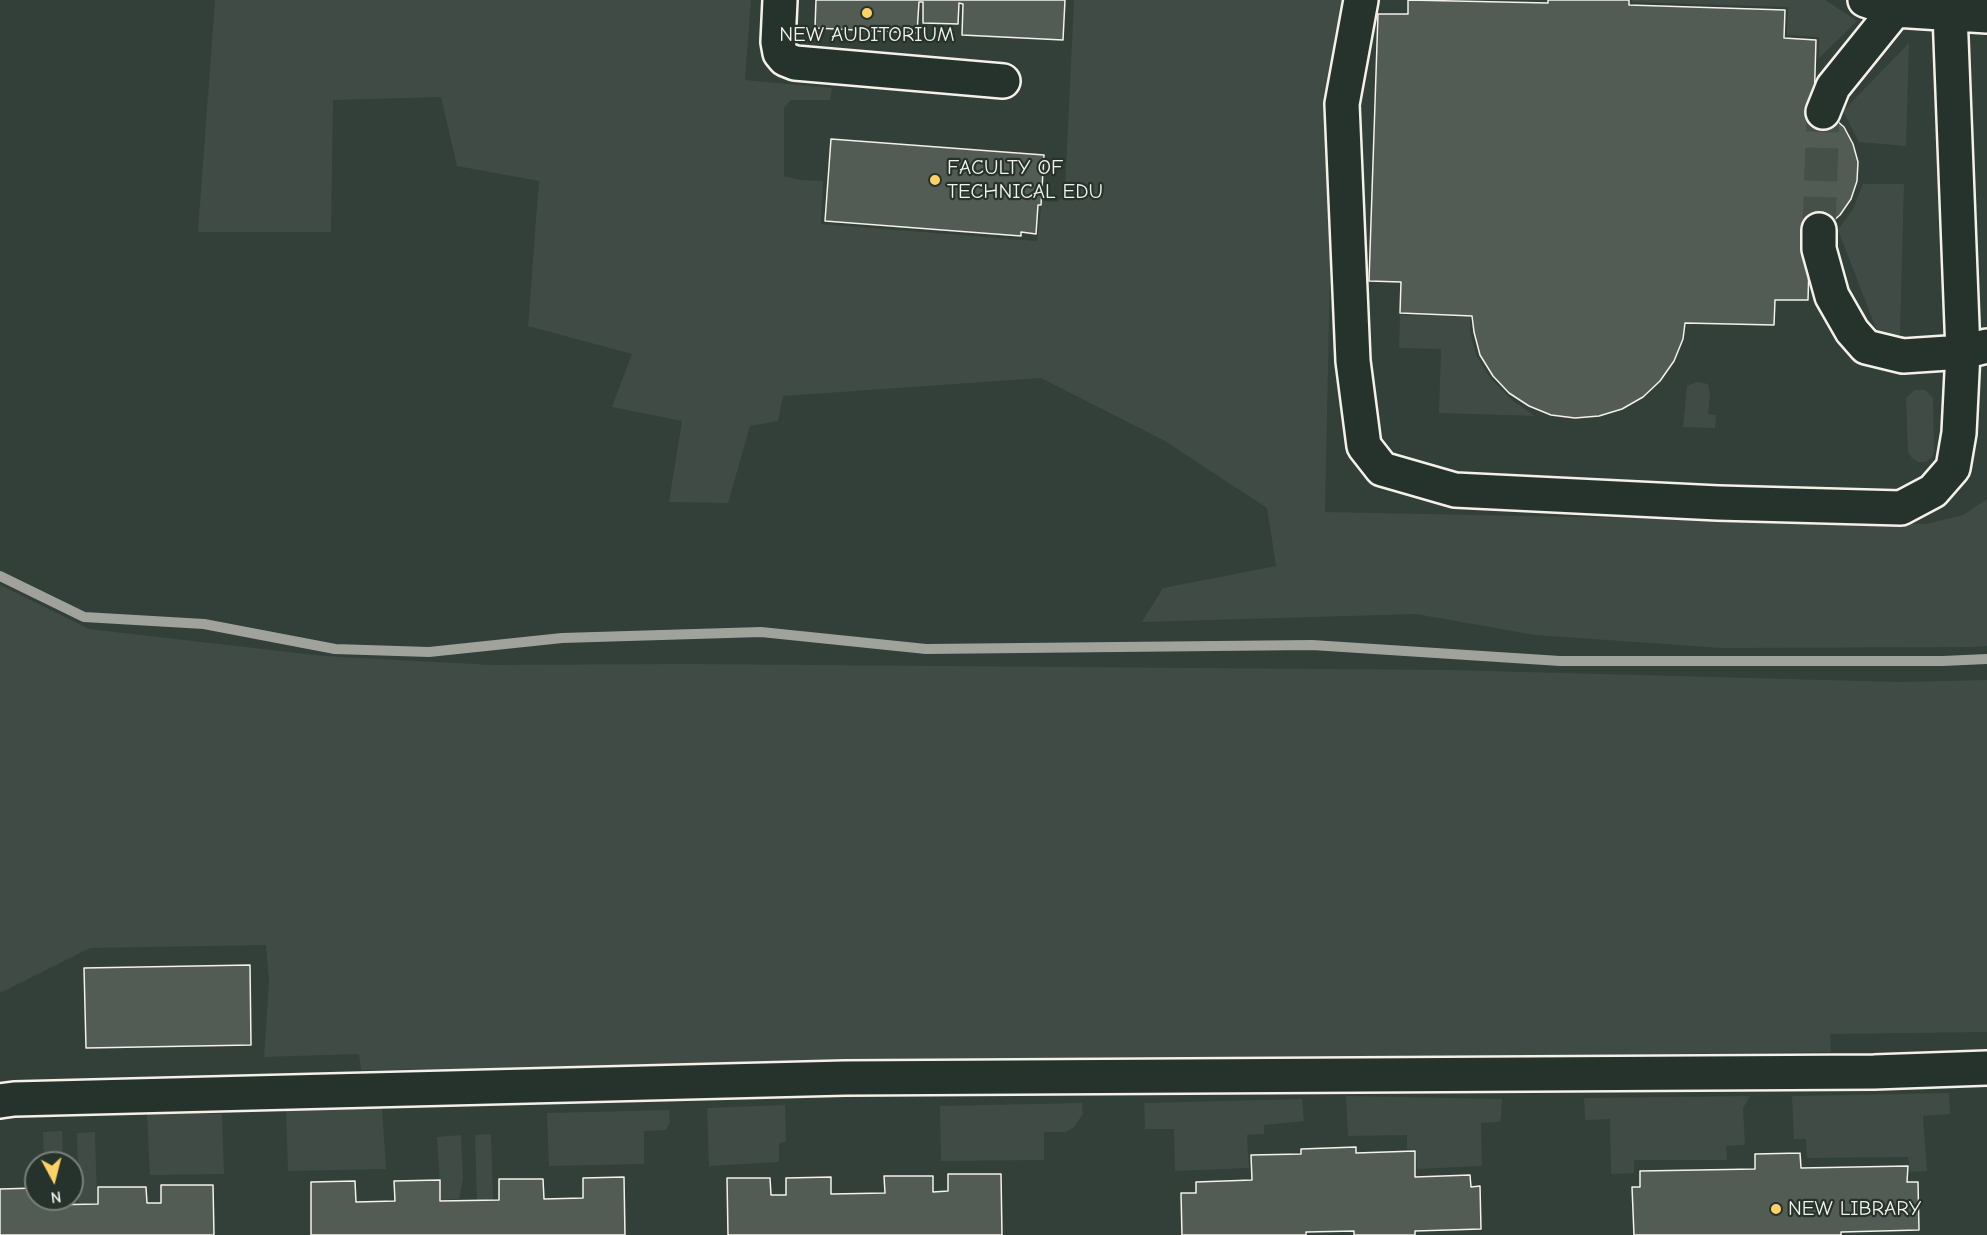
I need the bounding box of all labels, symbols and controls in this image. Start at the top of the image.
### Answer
marker: NEW AUDITORIUM [860,6,874,20]
place label: NEW AUDITORIUM [779,22,955,48]
place label: FACULTY OF TECHNICAL EDU [947,155,1103,205]
marker: FACULTY OF TECHNICAL EDU [928,173,942,187]
north arrow [24,1151,84,1211]
text: N [50,1187,62,1206]
place label: NEW LIBRARY [1788,1196,1921,1222]
marker: NEW LIBRARY [1769,1202,1783,1216]

